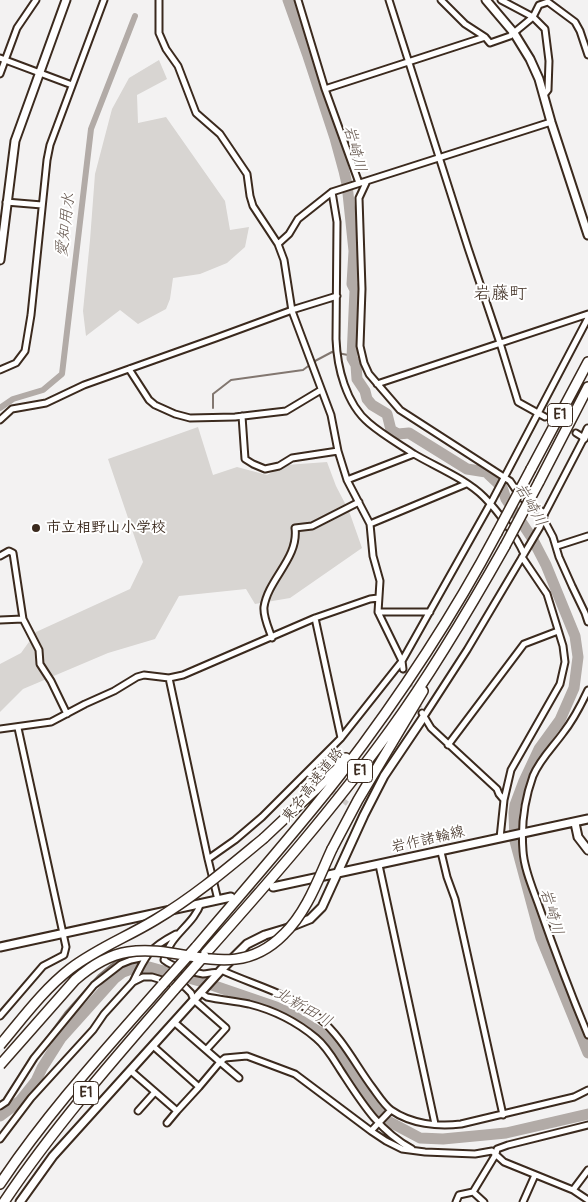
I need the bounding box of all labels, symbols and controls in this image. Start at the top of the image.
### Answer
water label: 岩崎川 [339,123,369,175]
water label: 愛知用水 [53,192,79,258]
district label: 岩藤町 [473,283,527,305]
road number: E1 [548,404,572,426]
water label: 岩崎川 [510,479,550,531]
place label: 市立相野山小学校 [46,519,166,537]
marker: 市立相野山小学校 [30,522,42,534]
street label: 東名高速道路 [278,744,348,826]
road number: E1 [348,759,372,782]
street label: 岩作諸輪線 [389,823,467,857]
water label: 岩崎川 [535,886,567,938]
water label: 北新田川 [270,984,336,1032]
road number: E1 [74,1082,98,1104]

